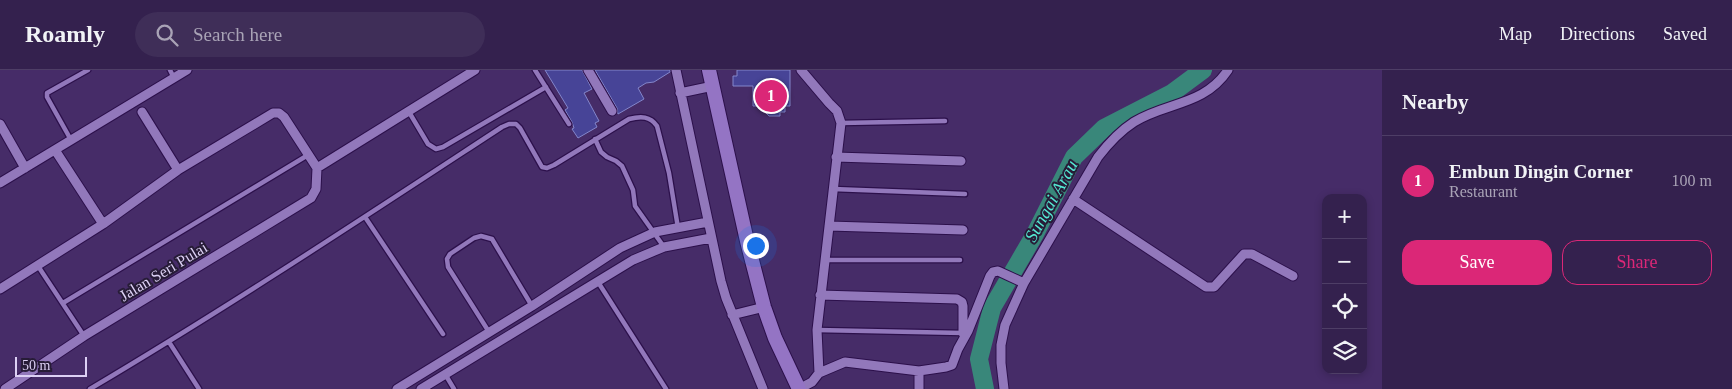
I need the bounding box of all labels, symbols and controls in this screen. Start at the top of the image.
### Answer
search box [135,12,485,57]
text: Roamly [25,21,105,47]
icon: search [153,21,181,49]
text: Search here [193,24,282,45]
text: Map [1499,24,1532,44]
text: Directions [1560,24,1635,44]
text: Saved [1663,24,1707,44]
pin: 1 [755,77,787,115]
text: Nearby [1402,90,1469,114]
water label: Sungai Arau [1020,157,1082,245]
text: Embun Dingin Corner [1449,161,1633,182]
text: 1 [1414,172,1422,189]
text: 100 m [1672,172,1712,189]
text: Restaurant [1449,183,1517,200]
map controls [1322,194,1367,374]
button: + [1322,194,1367,239]
your location [743,233,769,259]
street label: Jalan Seri Pulai [116,238,211,304]
button: − [1322,239,1367,284]
button: Save [1402,240,1552,285]
button: Share [1562,240,1712,285]
button: locate [1322,284,1367,329]
button: layers [1322,329,1367,374]
scale bar [15,354,88,377]
text: 50 m [22,358,50,373]

